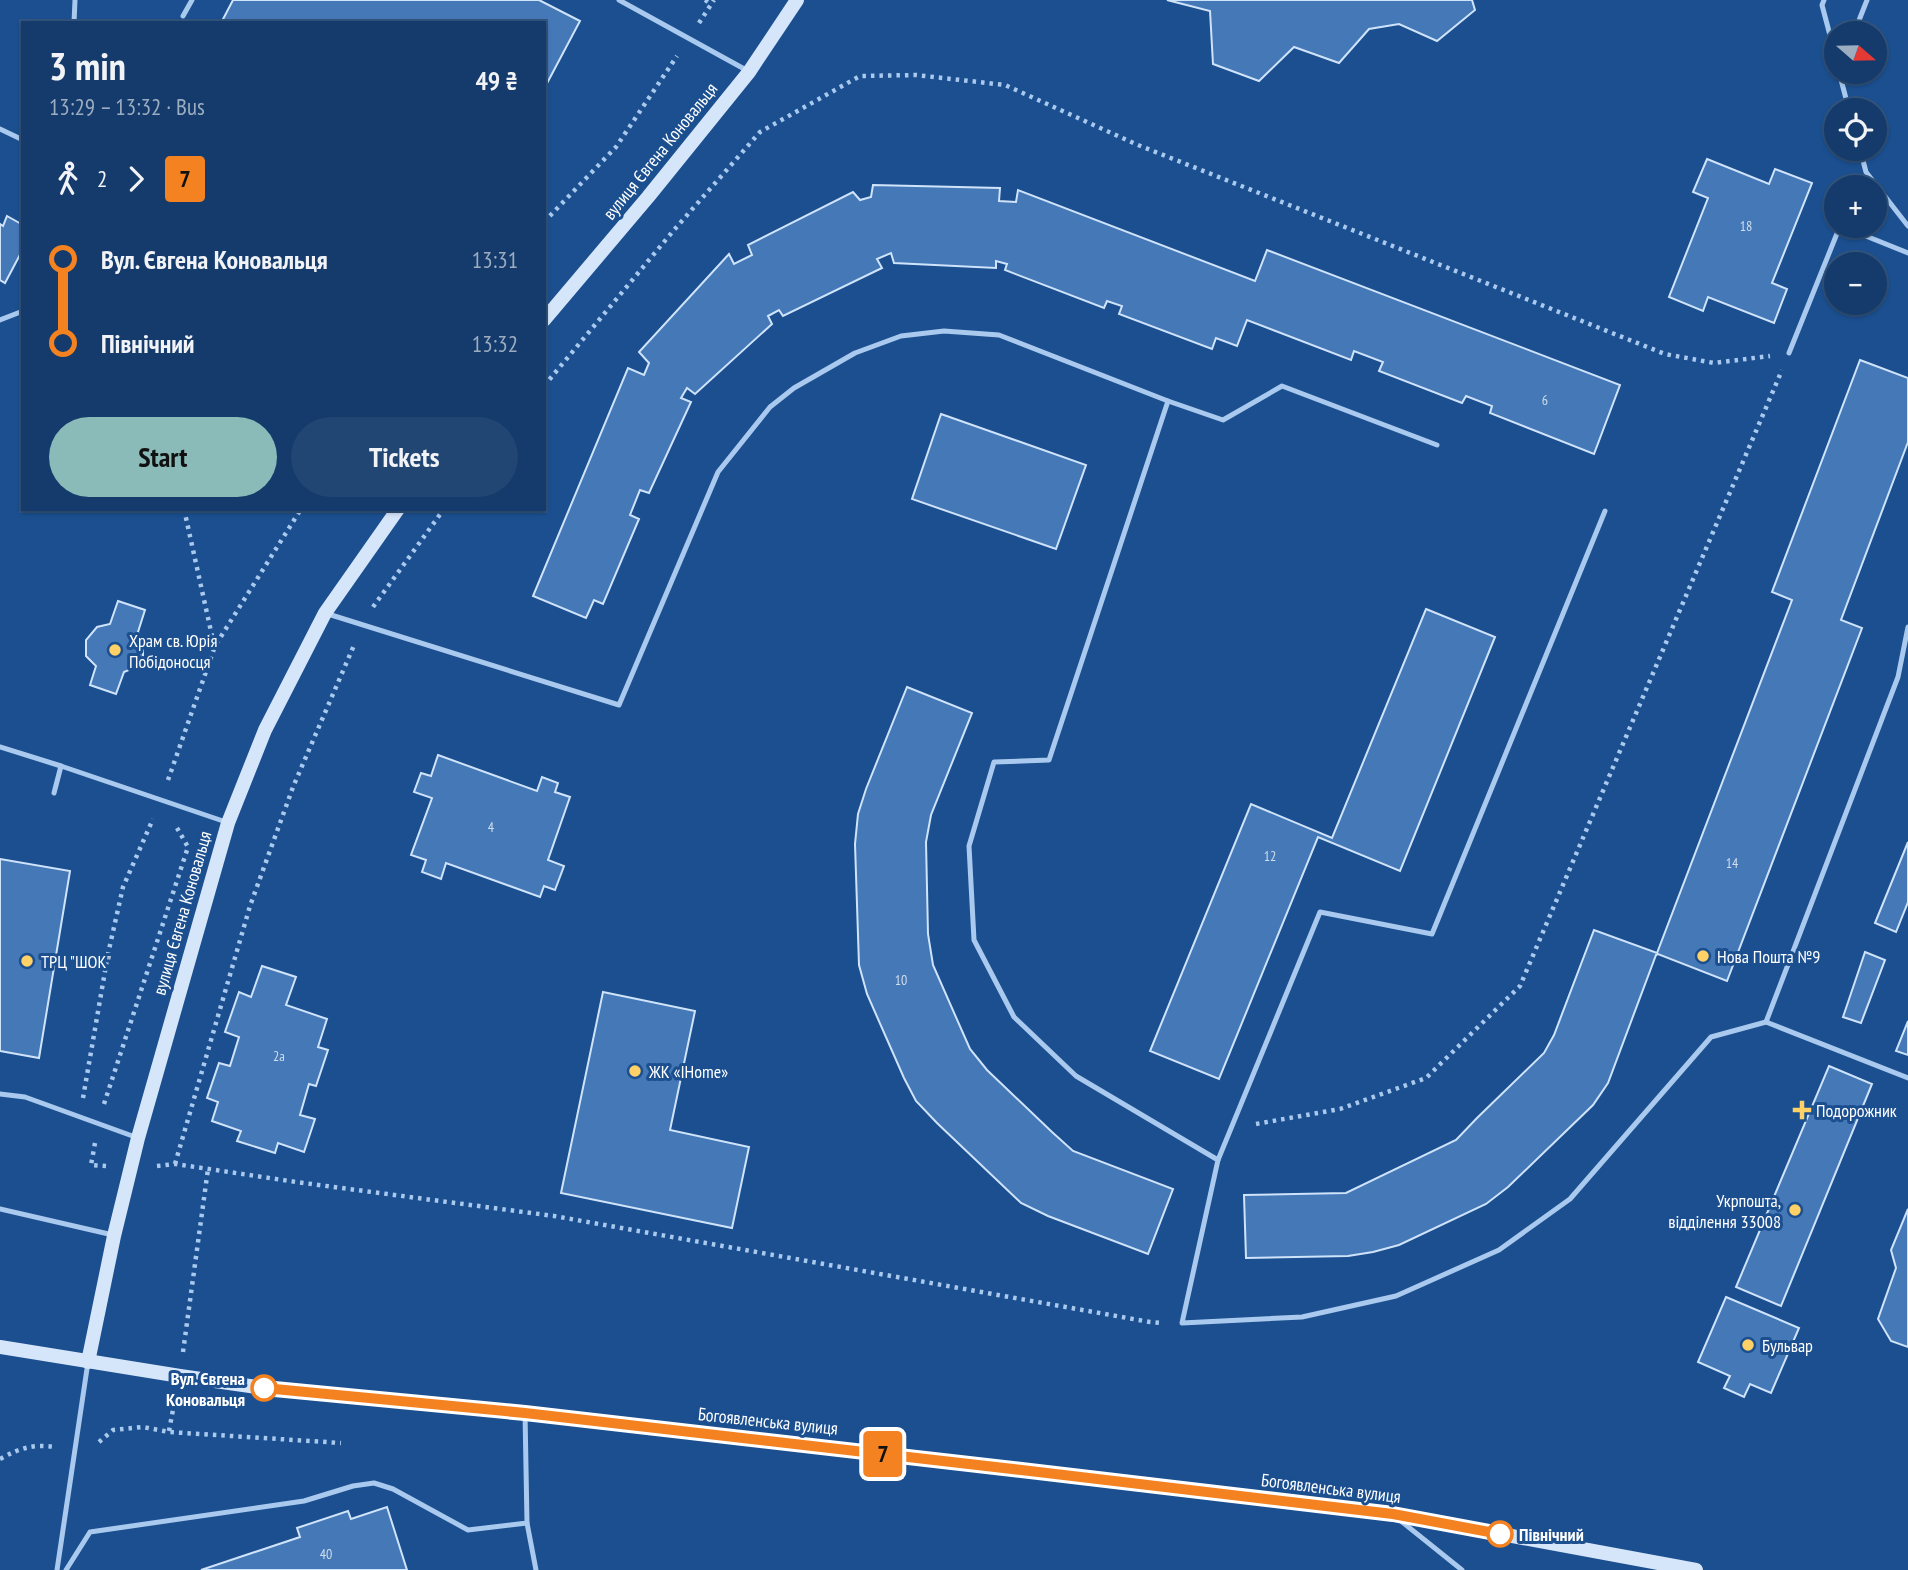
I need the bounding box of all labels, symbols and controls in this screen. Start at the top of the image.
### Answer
north arrow [1824,21,1886,84]
map controls [1824,21,1887,315]
text: 3 min [49,41,126,90]
text: 49 ₴ [475,64,518,97]
street label: вулиця Євгена Коновальця [598,78,722,224]
text: 13:29 – 13:32 · Bus [49,92,205,121]
button: locate [1824,98,1887,161]
icon: walk [49,160,87,198]
icon: forward [117,160,155,198]
text: 7 [179,163,191,194]
text: 2 [97,164,107,193]
button: + [1824,175,1887,238]
house number: 18 [1740,217,1752,235]
text: Вул. Євгена Коновальця [101,243,328,276]
text: 13:31 [472,245,518,274]
button: − [1824,252,1887,315]
text: Північний [101,327,195,360]
text: 13:32 [472,329,518,358]
house number: 6 [1542,391,1548,409]
button: Start [49,417,277,497]
button: Tickets [291,417,518,497]
place label: Храм св. Юрія Побідоносця [129,629,217,673]
marker: Храм св. Юрія Побідоносця [107,642,123,658]
house number: 4 [488,818,495,836]
street label: вулиця Євгена Коновальця [148,828,216,998]
house number: 12 [1264,847,1276,865]
house number: 14 [1726,854,1739,872]
place label: Нова Пошта №9 [1717,945,1820,968]
marker: Нова Пошта №9 [1695,948,1711,964]
place label: ТРЦ "ШОК" [41,950,112,973]
marker: ТРЦ "ШОК" [19,953,35,969]
house number: 10 [895,971,907,989]
house number: 2а [273,1047,285,1065]
place label: ЖК «IHome» [648,1060,728,1083]
marker: ЖК «IHome» [627,1063,643,1079]
place label: Подорожник [1816,1099,1897,1122]
marker: Подорожник [1794,1102,1810,1118]
place label: Укрпошта, відділення 33008 [1668,1189,1781,1233]
marker: Укрпошта, відділення 33008 [1787,1202,1803,1218]
place label: Бульвар [1762,1334,1813,1357]
marker: Бульвар [1740,1337,1756,1353]
place label: Вул. Євгена Коновальця [166,1367,245,1411]
marker: Вул. Євгена Коновальця [251,1375,277,1401]
street label: Богоявленська вулиця [697,1402,839,1440]
line badge: 7 [860,1431,906,1477]
text: 7 [877,1438,889,1469]
street label: Богоявленська вулиця [1260,1468,1402,1508]
marker: Північний [1487,1521,1513,1547]
place label: Північний [1519,1523,1584,1546]
house number: 40 [320,1545,332,1563]

